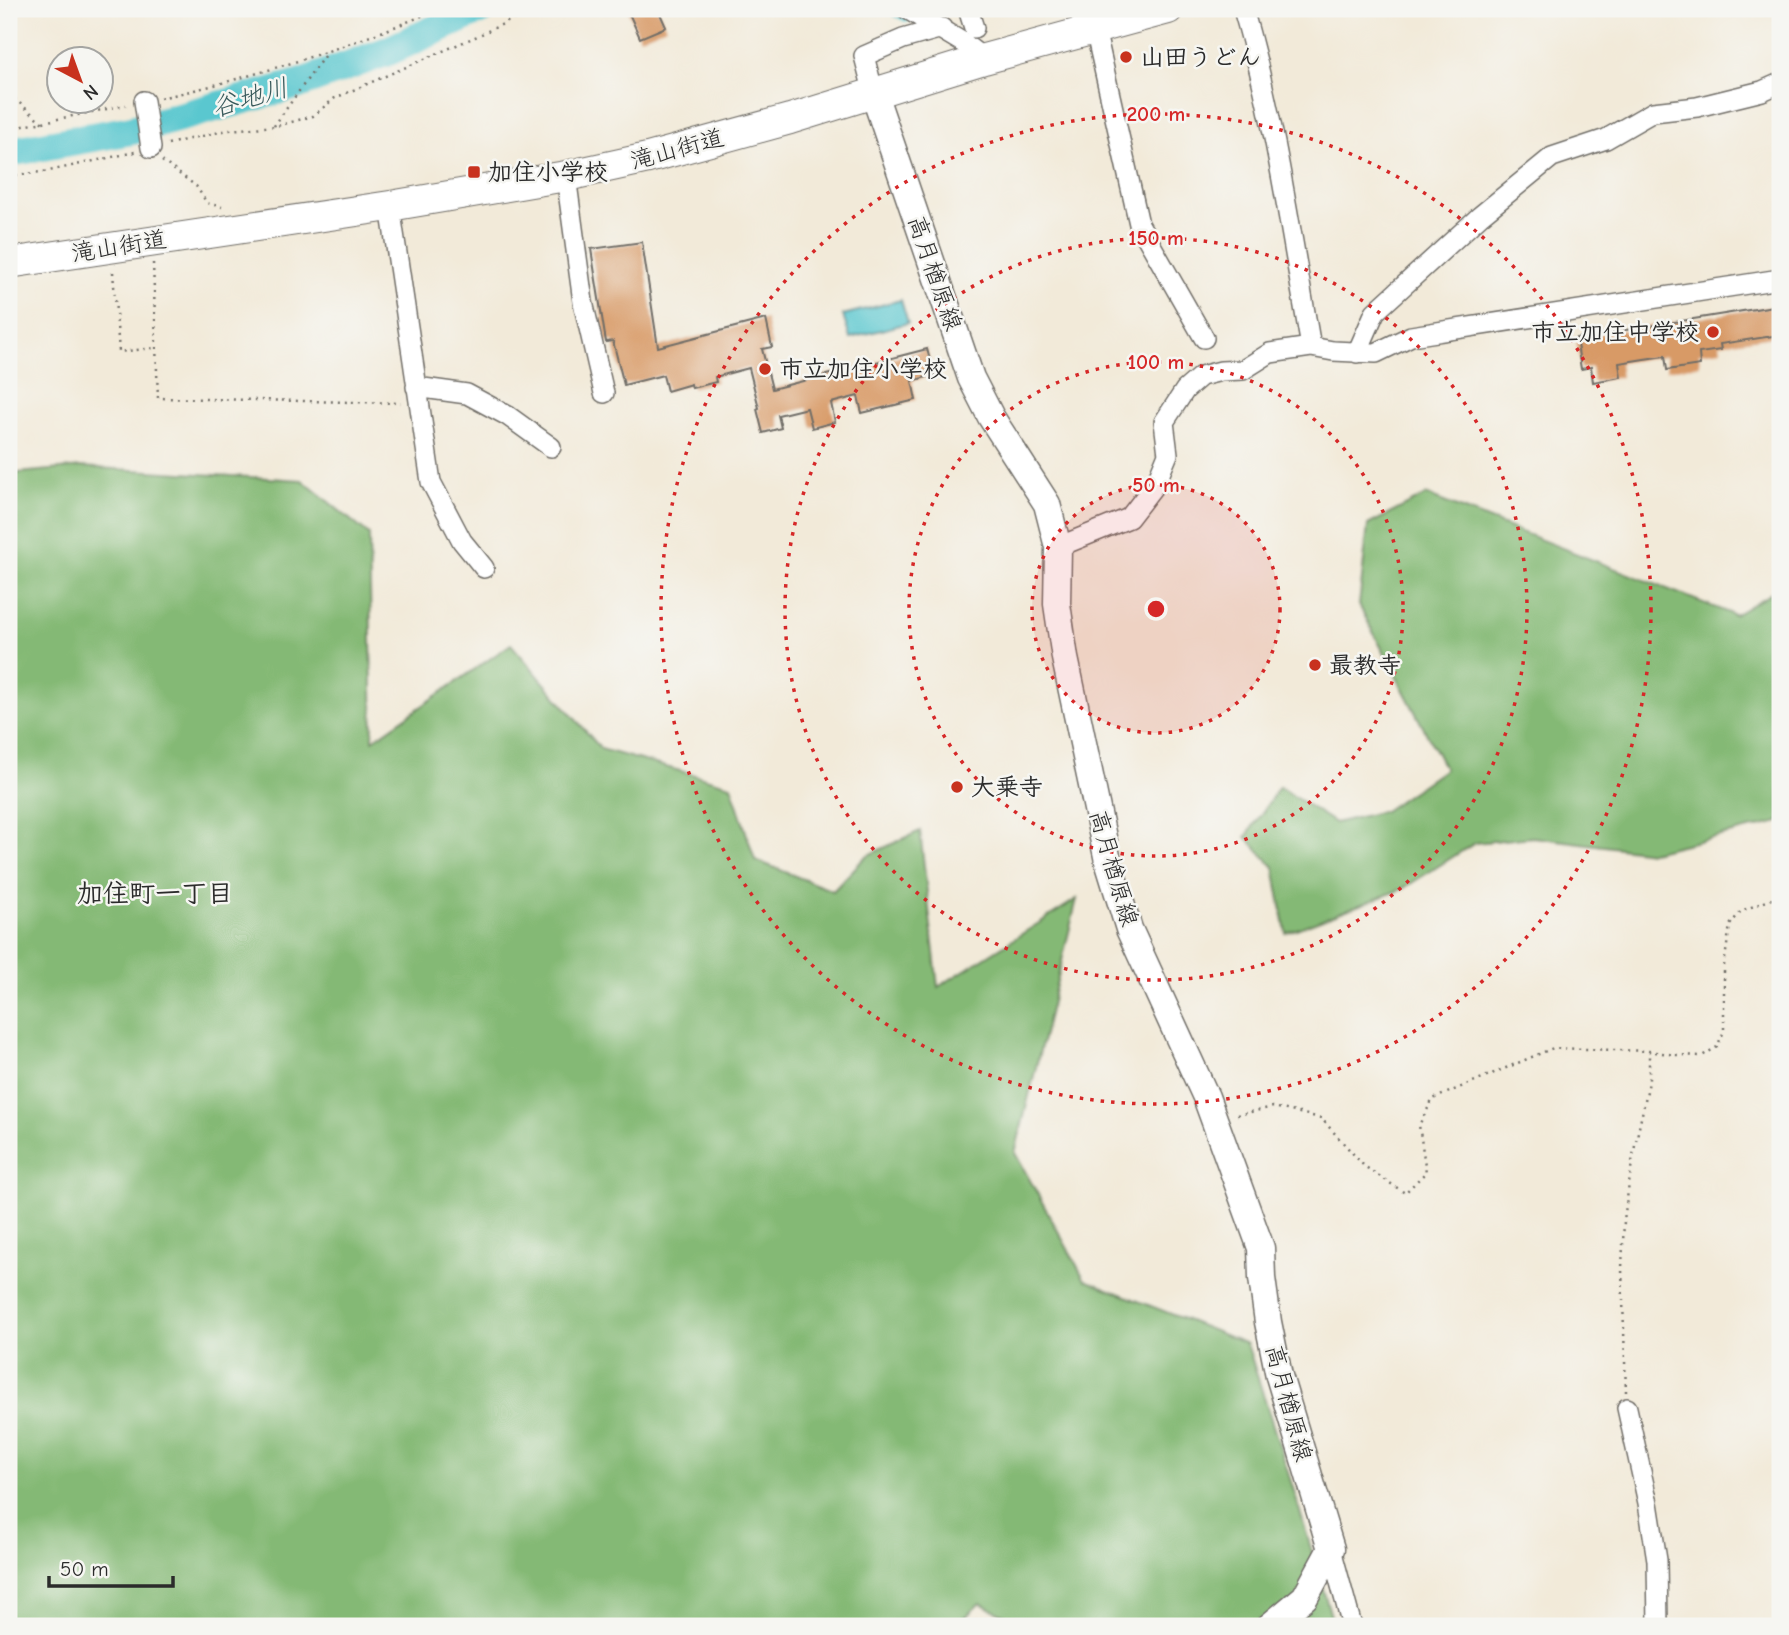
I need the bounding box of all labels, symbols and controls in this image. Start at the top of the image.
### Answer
place label: 山田うどん [1140,43,1261,71]
north arrow [46,46,116,116]
marker: 山田うどん [1118,49,1134,65]
water label: 谷地川 [209,73,292,123]
text: N [79,80,102,104]
text: 200 m [1127,102,1185,126]
street label: 滝山街道 [627,123,727,175]
place label: 加住小学校 [488,158,608,186]
marker: 加住小学校 [466,164,482,180]
street label: 高月楢原線 [902,212,968,334]
street label: 滝山街道 [69,225,169,267]
text: 150 m [1128,226,1184,250]
place label: 市立加住中学校 [1531,318,1699,346]
marker: 市立加住中学校 [1705,324,1721,340]
text: 100 m [1128,350,1184,374]
place label: 市立加住小学校 [779,355,947,383]
marker: 市立加住小学校 [757,361,773,377]
text: 50 m [1132,473,1180,497]
centre of rings [1144,597,1168,621]
place label: 最教寺 [1329,651,1401,679]
marker: 最教寺 [1307,657,1323,673]
place label: 大乗寺 [971,773,1043,801]
marker: 大乗寺 [949,779,965,795]
street label: 高月楢原線 [1084,806,1144,930]
district label: 加住町一丁目 [77,879,233,909]
street label: 高月楢原線 [1260,1341,1318,1465]
scale bar [49,1544,173,1588]
text: 50 m [60,1557,109,1581]

